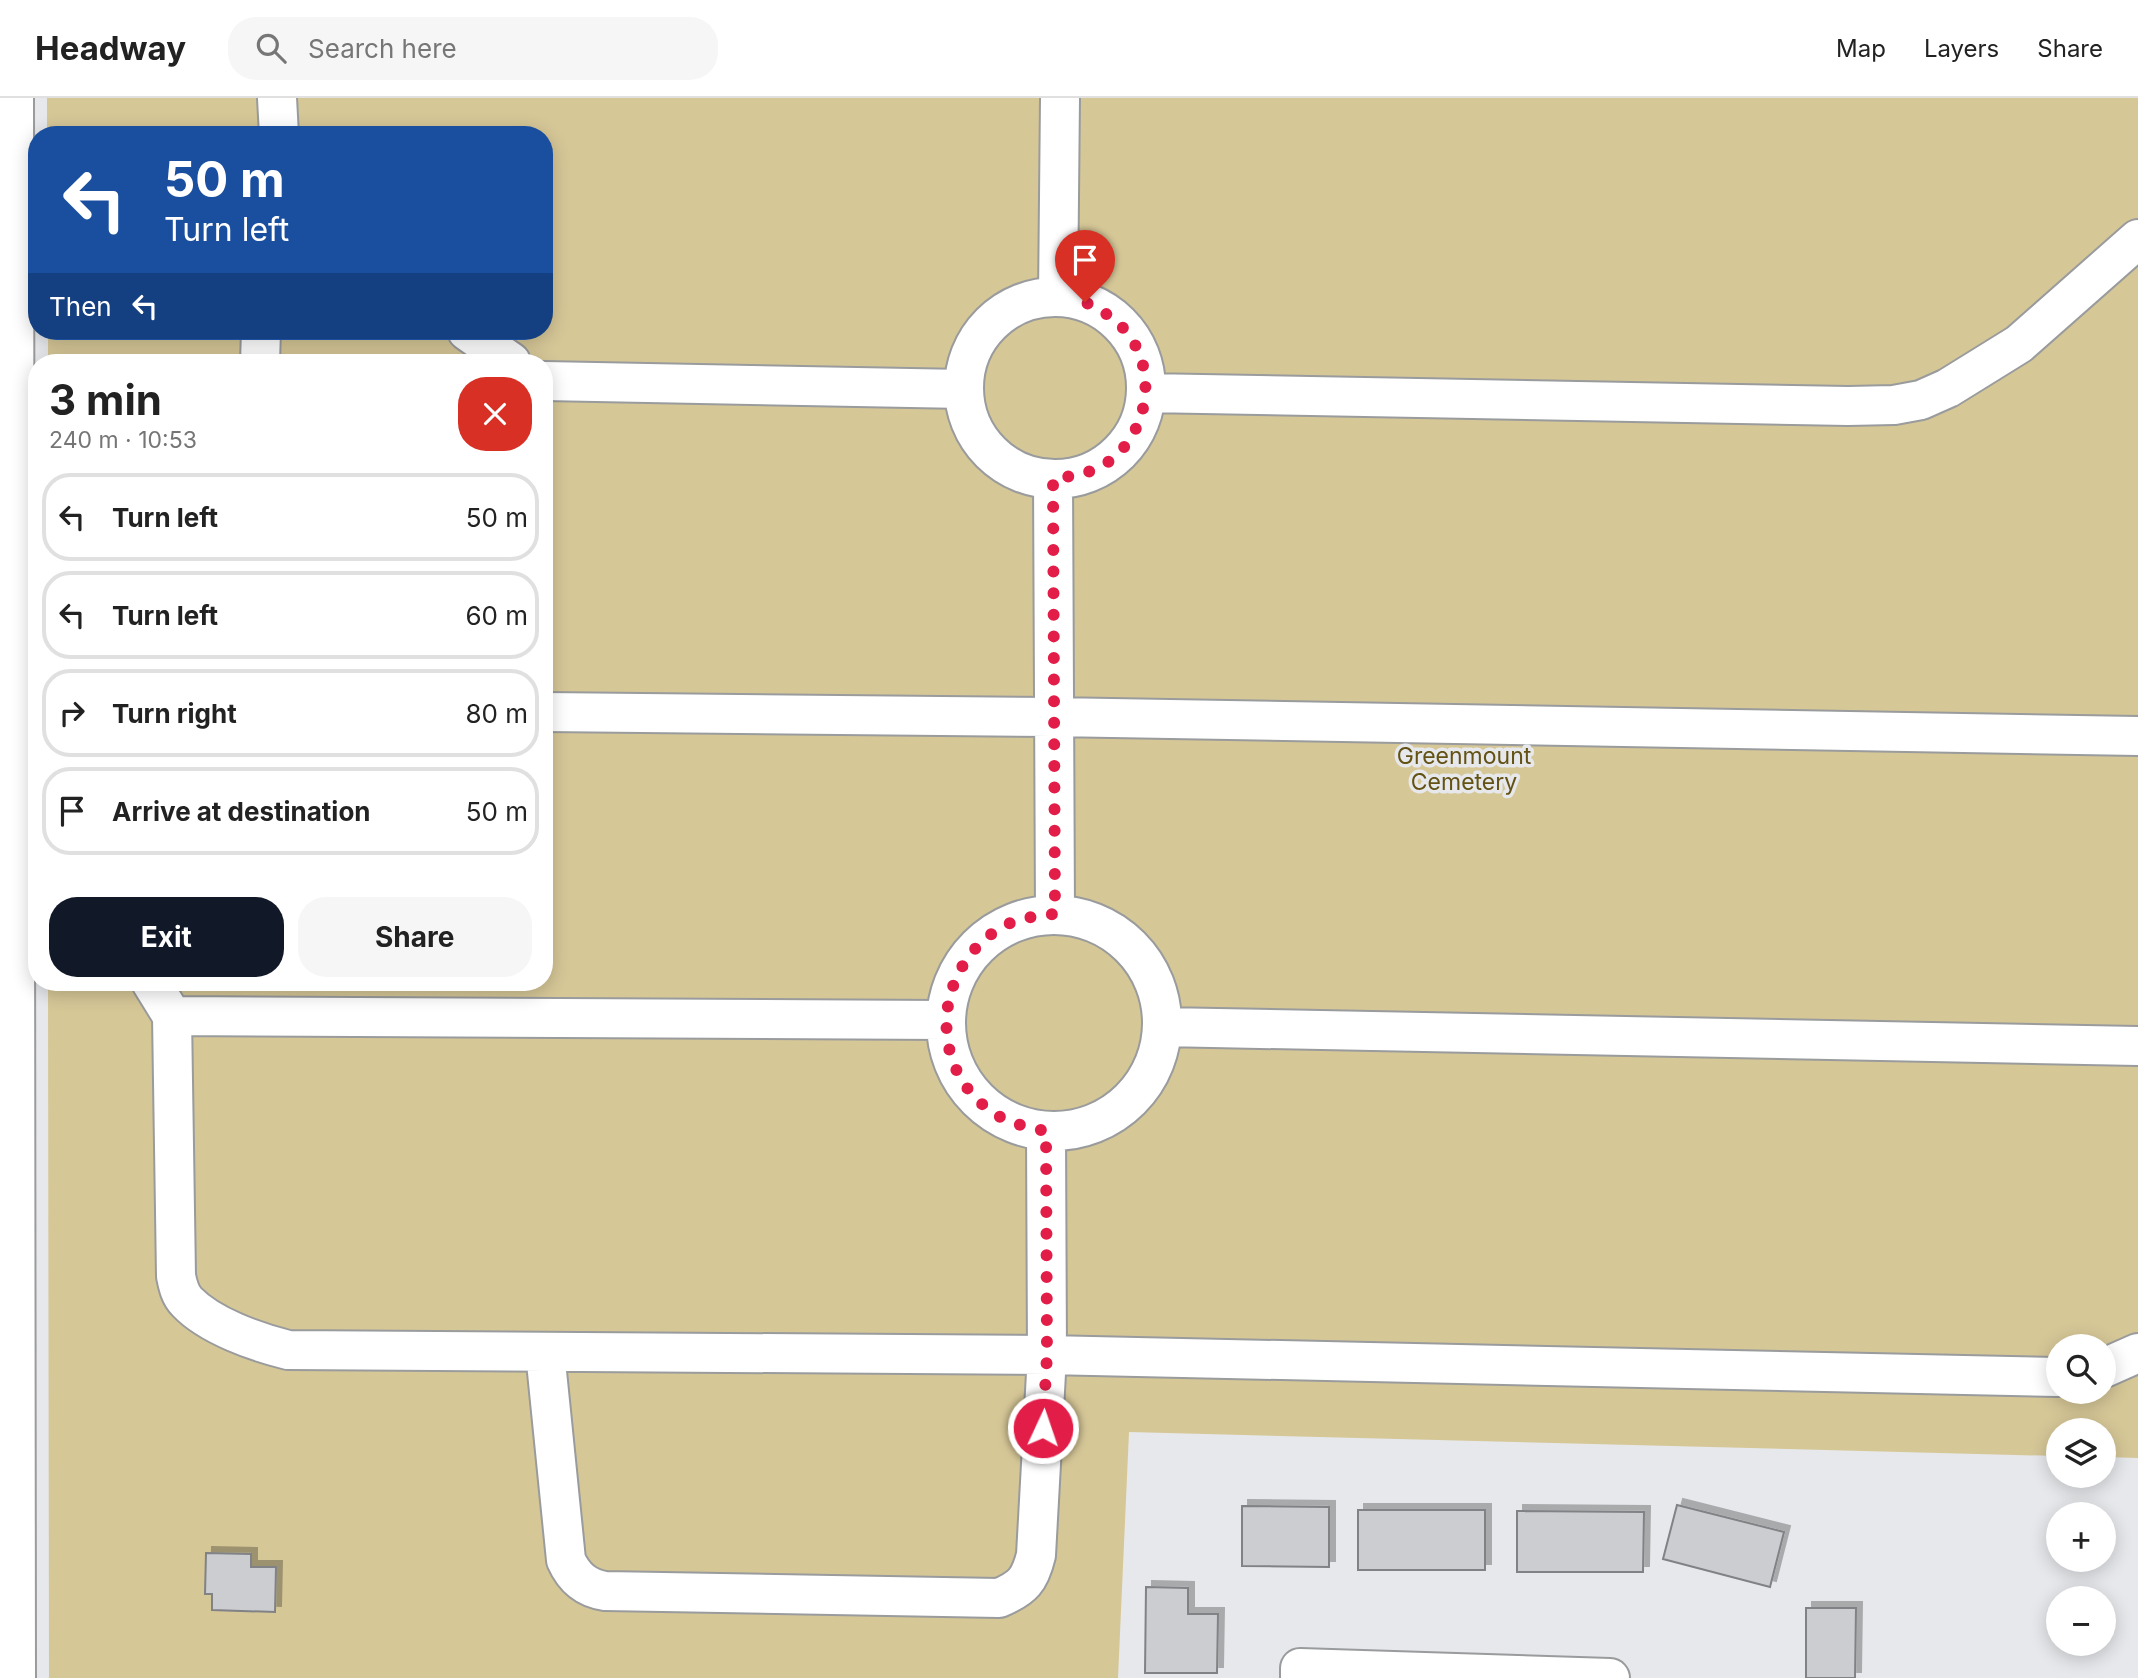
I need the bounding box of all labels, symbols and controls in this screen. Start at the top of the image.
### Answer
search box [228,17,718,80]
text: Headway [35,28,186,68]
icon: search [252,29,290,67]
text: Search here [308,33,457,64]
text: Map [1836,34,1886,63]
text: Layers [1924,34,1999,63]
text: Share [2037,34,2103,63]
text: 50 m [164,150,285,209]
icon: left [49,154,140,245]
text: Turn left [164,210,289,249]
pin [1055,230,1115,302]
icon: arrive [1066,241,1104,279]
icon: left [126,287,164,325]
text: Then [49,291,112,322]
text: 3 min [49,374,162,425]
button: close [458,377,532,451]
text: 240 m · 10:53 [49,426,197,454]
icon: left [53,498,91,536]
text: Turn left [112,502,218,533]
text: 50 m [466,502,528,533]
icon: left [53,596,91,634]
text: Turn left [112,600,218,631]
text: 60 m [465,600,528,631]
icon: right [53,694,91,732]
text: Turn right [112,698,237,729]
text: 80 m [465,698,528,729]
park label: Greenmount Cemetery [1397,742,1532,796]
icon: arrive [53,792,91,830]
text: Arrive at destination [112,796,371,827]
text: 50 m [466,796,528,827]
button: Exit [49,897,284,977]
button: Share [298,897,532,977]
map controls [2046,1334,2116,1656]
button: search [2046,1334,2116,1404]
position arrow [1006,1391,1080,1465]
button: layers [2046,1418,2116,1488]
button: + [2046,1502,2116,1572]
button: − [2046,1586,2116,1656]

